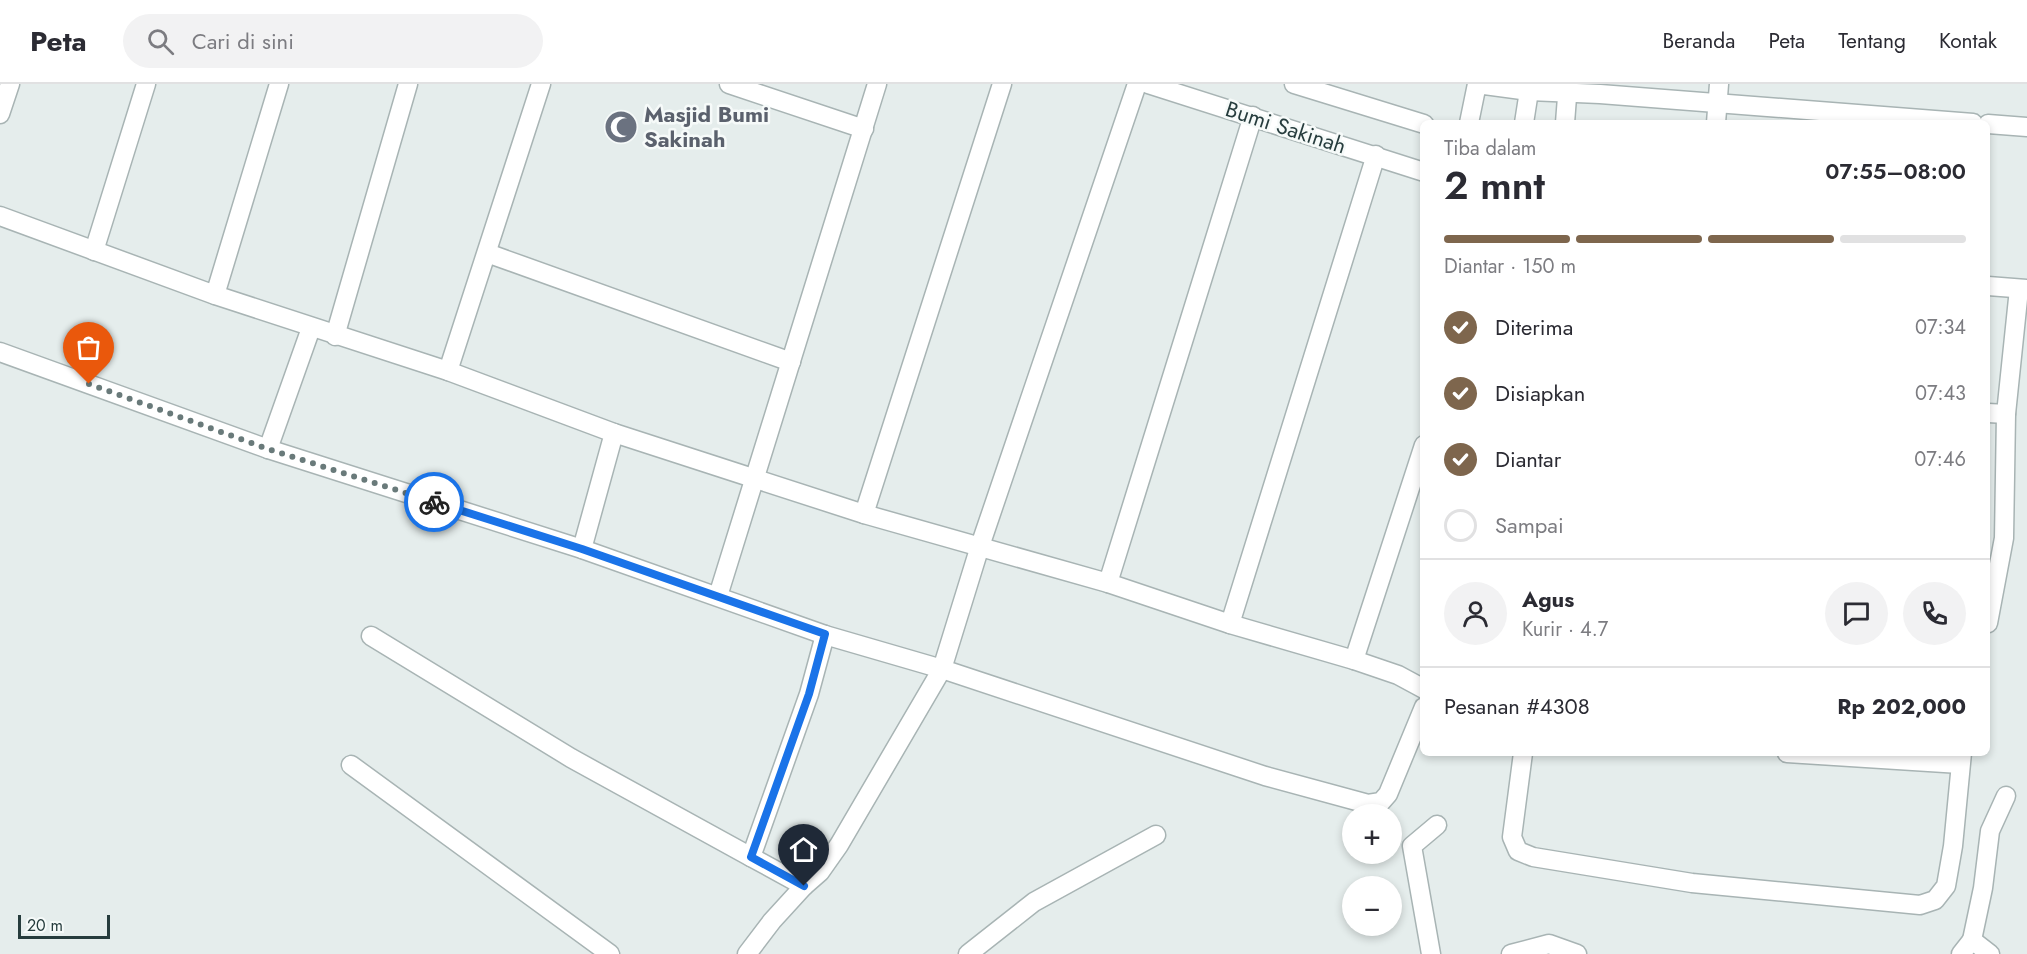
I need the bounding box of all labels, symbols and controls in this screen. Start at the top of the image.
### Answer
search box [123,14,543,68]
text: Peta [30,21,87,62]
icon: search [144,25,177,58]
text: Cari di sini [192,25,294,57]
text: Beranda [1662,26,1735,56]
text: Peta [1768,26,1805,56]
text: Tentang [1838,26,1906,56]
text: Kontak [1939,26,1997,56]
street label: Bumi Sakinah [1222,92,1350,162]
place label: Masjid Bumi Sakinah [644,98,769,155]
mosque icon: Masjid Bumi Sakinah [603,109,639,145]
text: Tiba dalam [1444,134,1536,163]
text: 07:55–08:00 [1825,155,1966,187]
text: 2 mnt [1444,157,1545,214]
text: Diantar · 150 m [1444,252,1576,281]
icon: check [1444,311,1477,344]
text: Diterima [1495,311,1573,343]
text: 07:34 [1915,313,1966,342]
pin [63,322,114,384]
icon: bag [72,331,105,364]
icon: check [1444,377,1477,410]
text: Disiapkan [1495,377,1585,409]
text: 07:43 [1915,379,1966,408]
icon: check [1444,443,1477,476]
text: Diantar [1495,443,1561,475]
text: 07:46 [1914,445,1966,474]
courier [404,472,464,532]
icon: bike [418,486,451,519]
text: Sampai [1495,509,1564,541]
button: person [1444,582,1507,645]
button: chat [1825,582,1888,645]
button: phone [1903,582,1966,645]
text: Agus [1522,583,1574,615]
text: Kurir · 4.7 [1522,615,1608,644]
text: Pesanan #4308 [1444,690,1590,722]
text: Rp 202,000 [1837,690,1966,722]
map controls [1342,804,1402,936]
button: + [1342,804,1402,864]
pin [778,824,829,886]
icon: home [787,833,820,866]
button: − [1342,876,1402,936]
scale bar [18,912,110,940]
text: 20 m [27,914,63,937]

